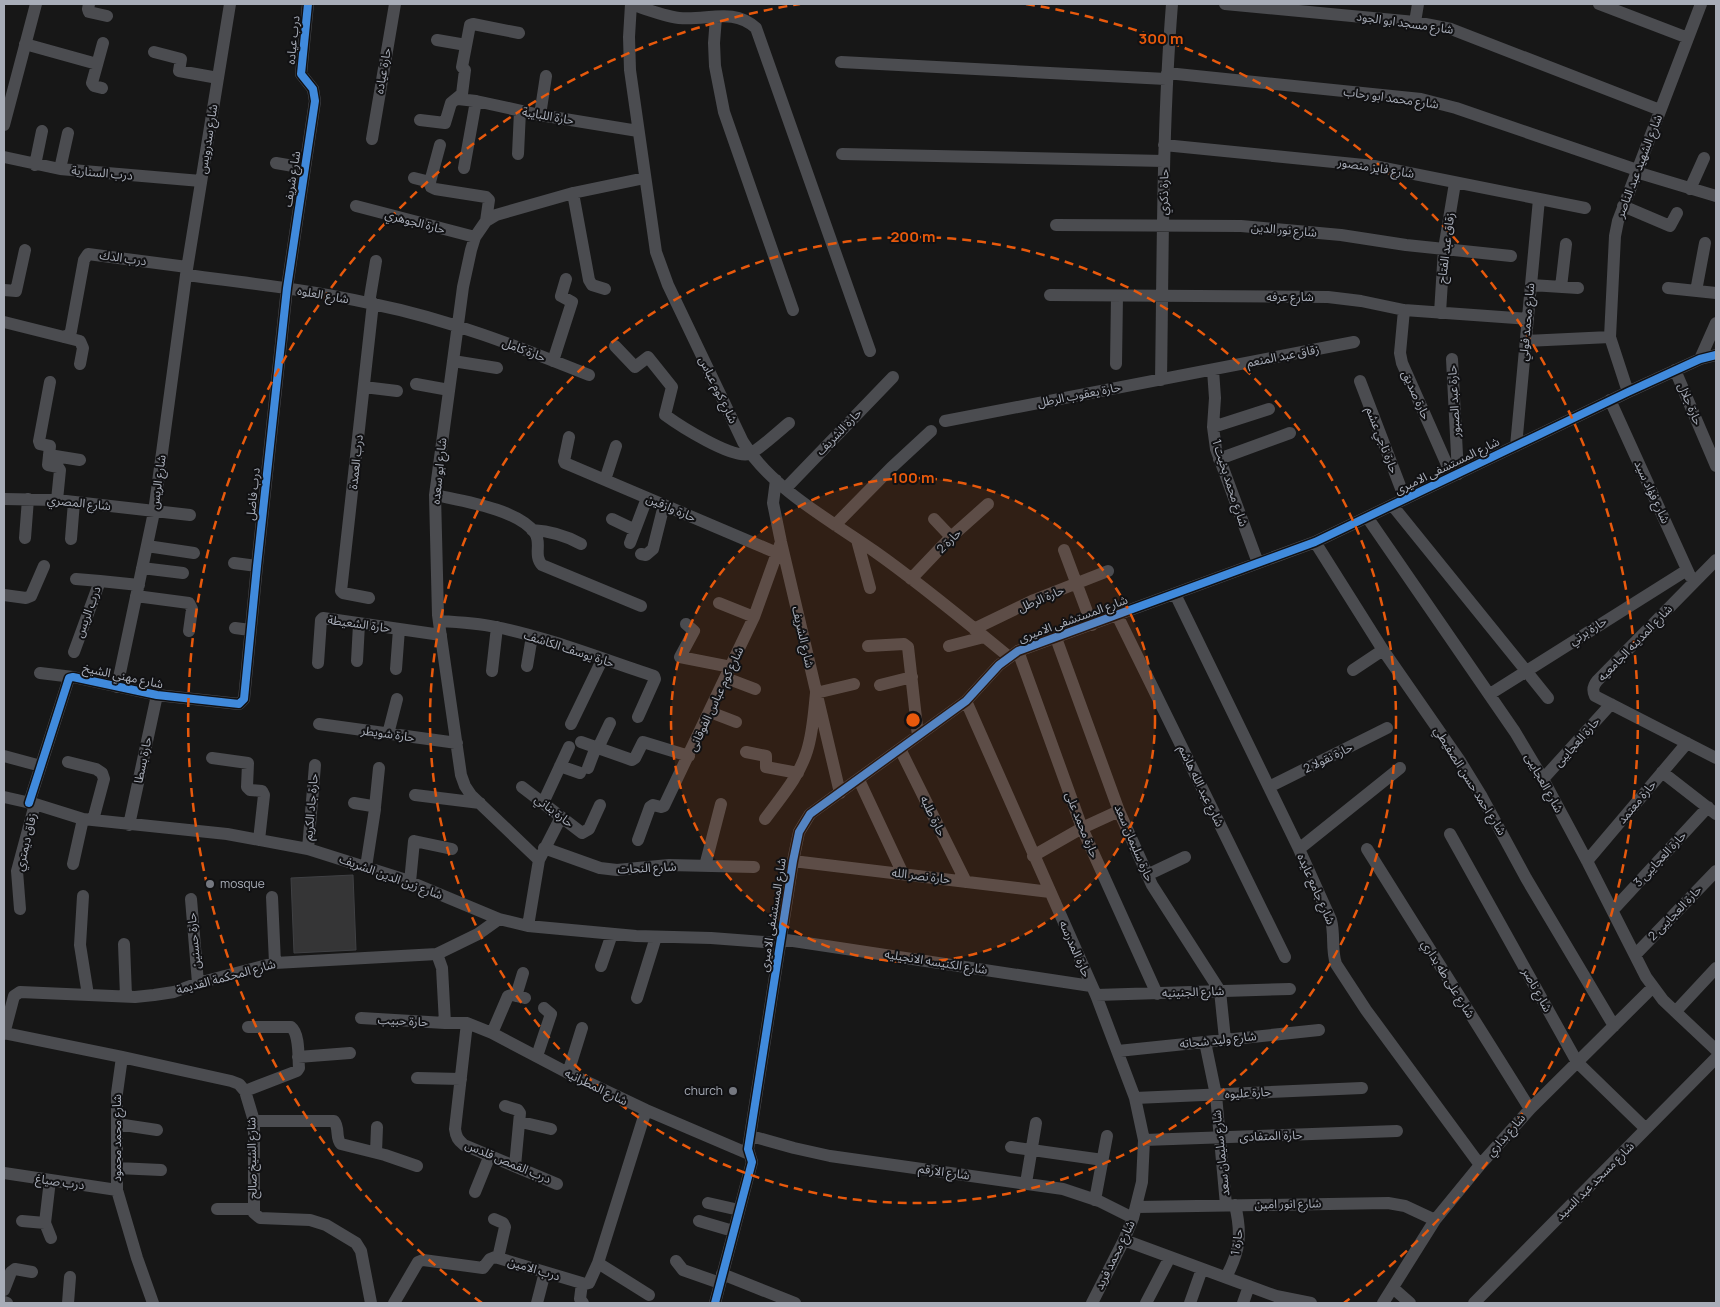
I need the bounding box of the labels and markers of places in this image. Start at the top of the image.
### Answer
centre of rings [904,711,922,729]
place label: mosque [220,875,265,892]
marker: mosque [204,878,216,890]
place label: church [684,1082,723,1099]
marker: church [727,1085,739,1097]

